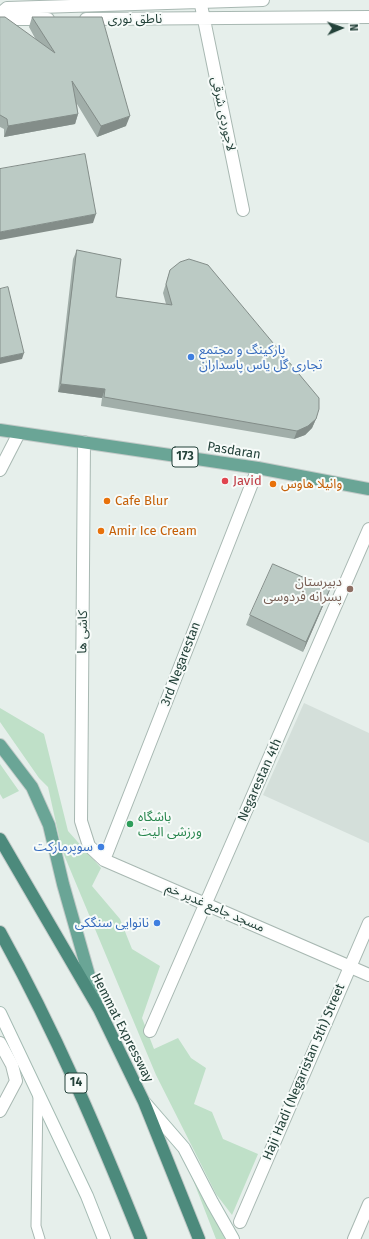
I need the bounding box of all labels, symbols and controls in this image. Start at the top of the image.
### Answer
north arrow [321,8,361,48]
street label: ناطق نوری [108,11,162,27]
text: N [347,24,360,31]
street label: لاجوردی شرقی [208,75,238,153]
place label: پارکینگ و مجتمع تجاری گل یاس پاسداران [199,342,322,373]
marker: پارکینگ و مجتمع تجاری گل یاس پاسداران [186,352,196,362]
street label: Pasdaran [206,439,262,463]
road number: 173 [172,447,198,467]
place label: Javid [233,473,262,489]
marker: Javid [220,476,230,486]
place label: وانیلا هاوس [281,476,342,492]
marker: وانیلا هاوس [268,479,278,489]
place label: Cafe Blur [115,493,168,509]
marker: Cafe Blur [102,496,112,506]
place label: Amir Ice Cream [109,523,197,539]
marker: Amir Ice Cream [96,526,106,536]
place label: دبیرستان پسرانه فردوسی [264,574,342,605]
marker: دبیرستان پسرانه فردوسی [345,584,355,594]
street label: کاشی ها [75,610,91,654]
street label: 3rd Negarestan [158,620,204,708]
street label: Negarestan 4th [235,736,285,824]
place label: باشگاه ورزشی الیت [138,809,202,840]
marker: باشگاه ورزشی الیت [125,819,135,829]
place label: سوپرمارکت [34,839,93,855]
marker: سوپرمارکت [96,842,106,852]
street label: مسجد جامع غدیر خم [163,880,267,936]
place label: نانوایی سنگکی [75,915,149,931]
marker: نانوایی سنگکی [152,918,162,928]
street label: Hemmat Expressway [88,971,156,1085]
street label: Haji Hadi (Negaristan 5th) Street [260,981,348,1163]
road number: 14 [65,1073,87,1093]

